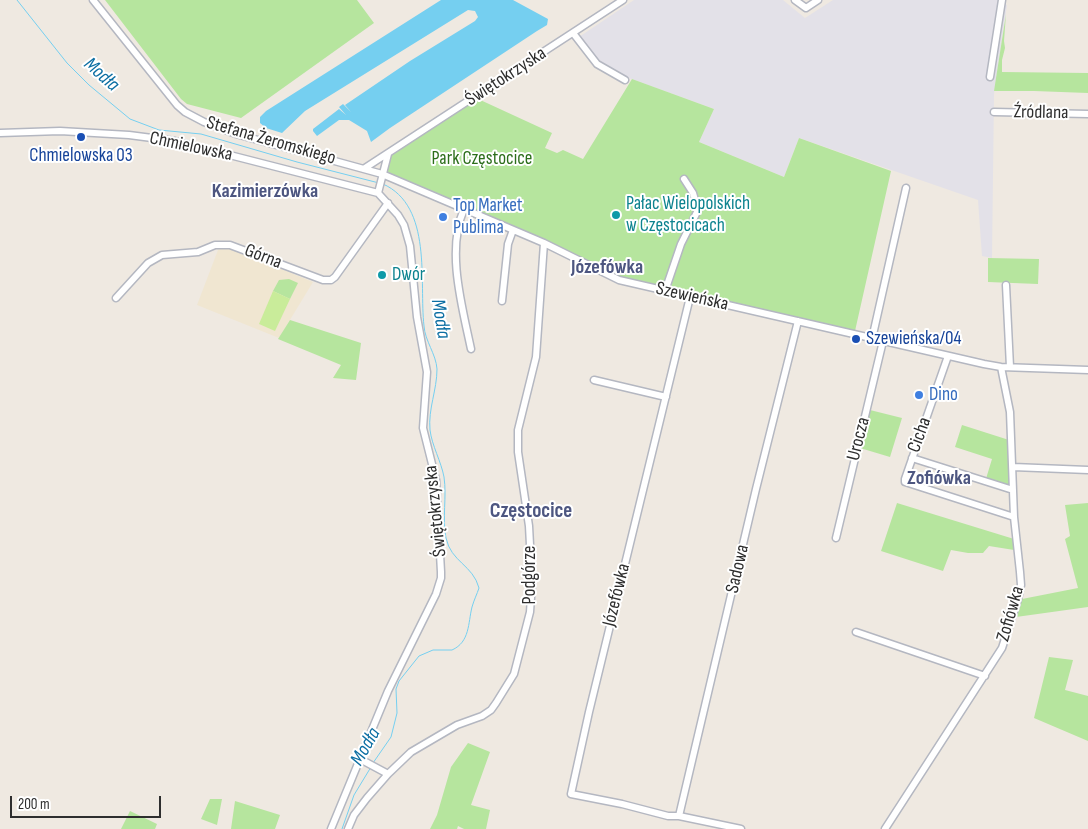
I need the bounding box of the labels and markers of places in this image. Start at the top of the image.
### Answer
marker: Chmielowska 03 [75,131,87,143]
place label: Chmielowska 03 [29,145,133,167]
place label: Pałac Wielopolskich w Częstocicach [626,193,750,237]
place label: Top Market Publima [453,195,523,239]
marker: Pałac Wielopolskich w Częstocicach [610,209,622,221]
marker: Top Market Publima [437,211,449,223]
place label: Dwór [392,264,425,286]
marker: Dwór [376,269,388,281]
place label: Szewieńska/04 [866,328,962,350]
marker: Szewieńska/04 [850,333,862,345]
place label: Dino [929,384,958,406]
marker: Dino [913,389,925,401]

